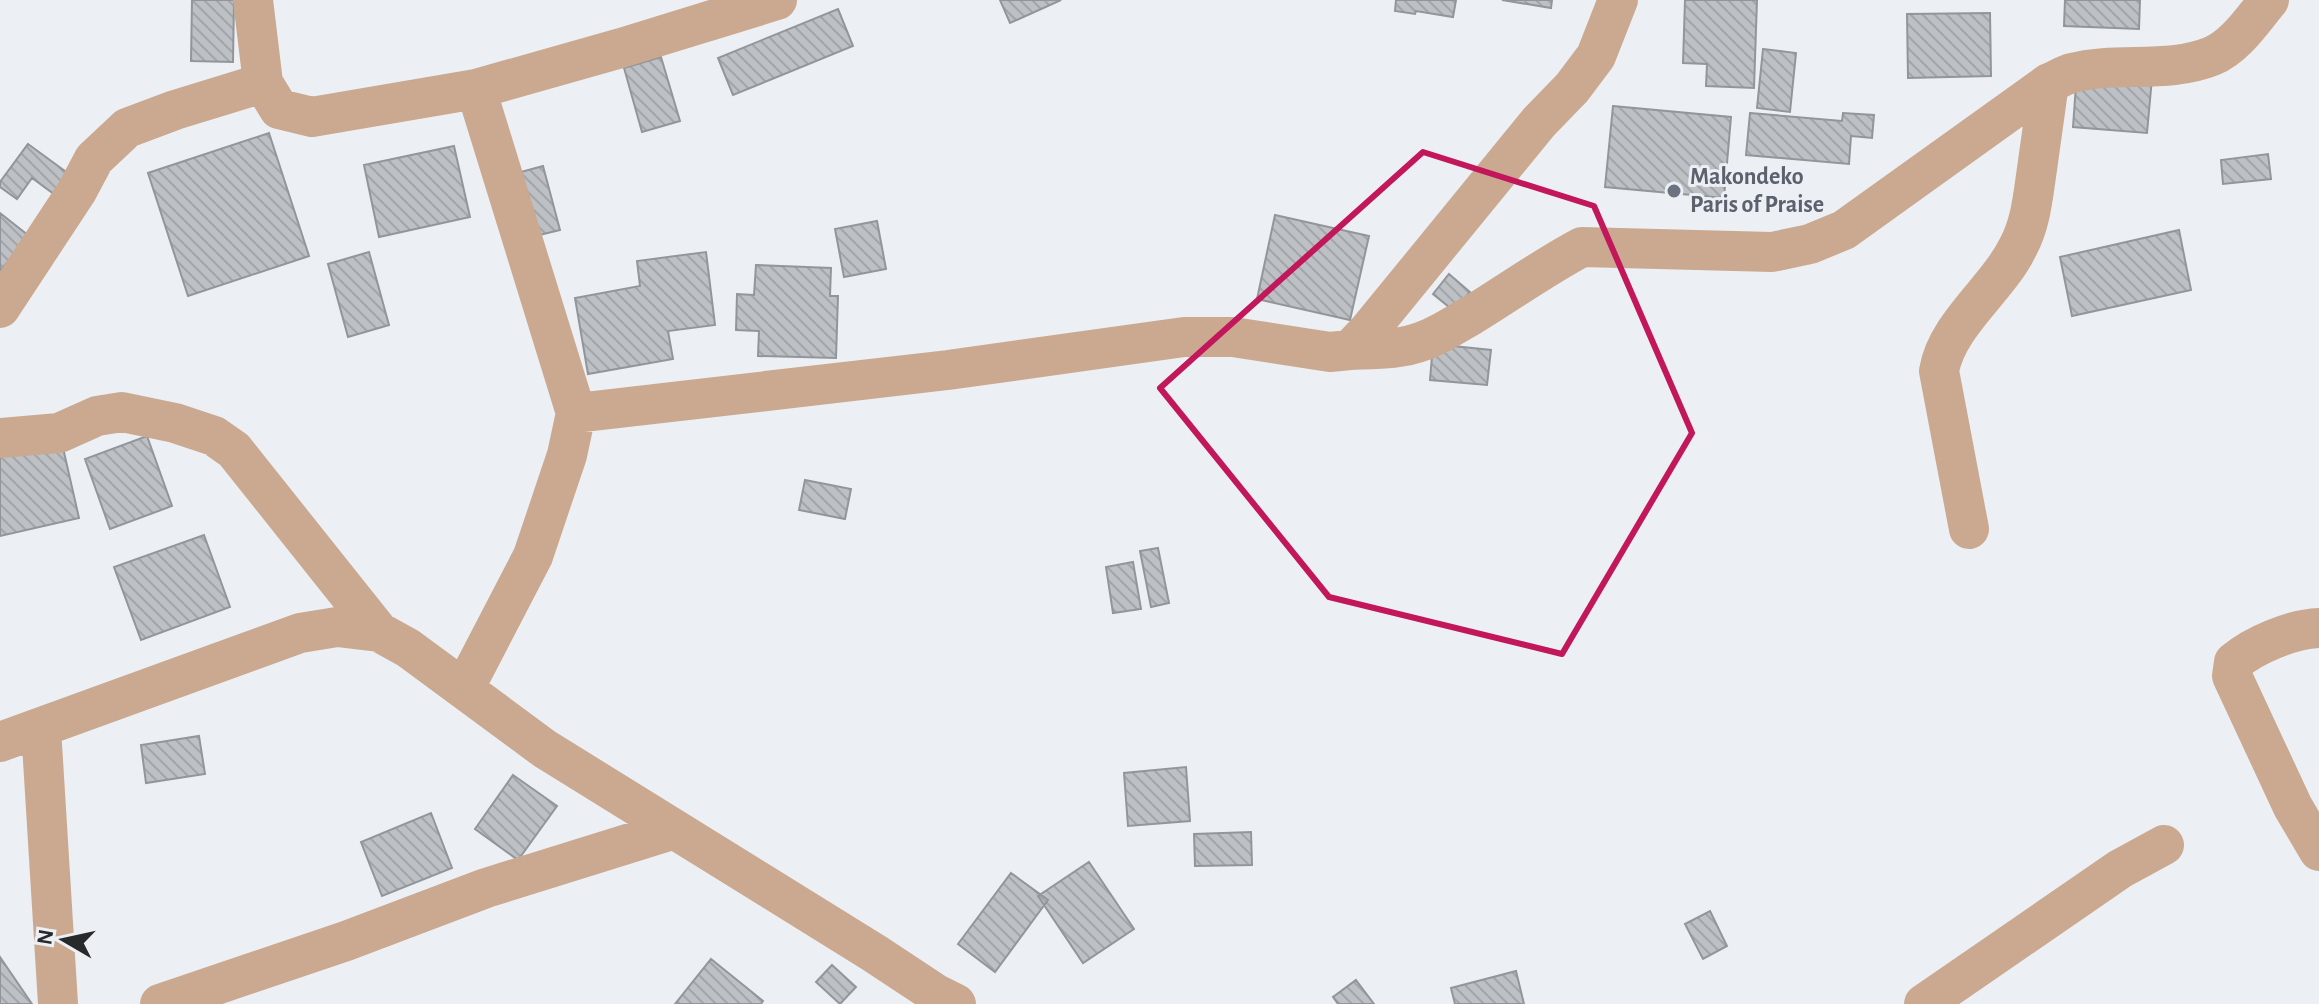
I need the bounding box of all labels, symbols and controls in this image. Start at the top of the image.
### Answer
place label: Makondeko Paris of Praise [1690,165,1824,217]
marker: Makondeko Paris of Praise [1665,182,1683,200]
north arrow [24,900,104,980]
text: N [33,928,57,946]

